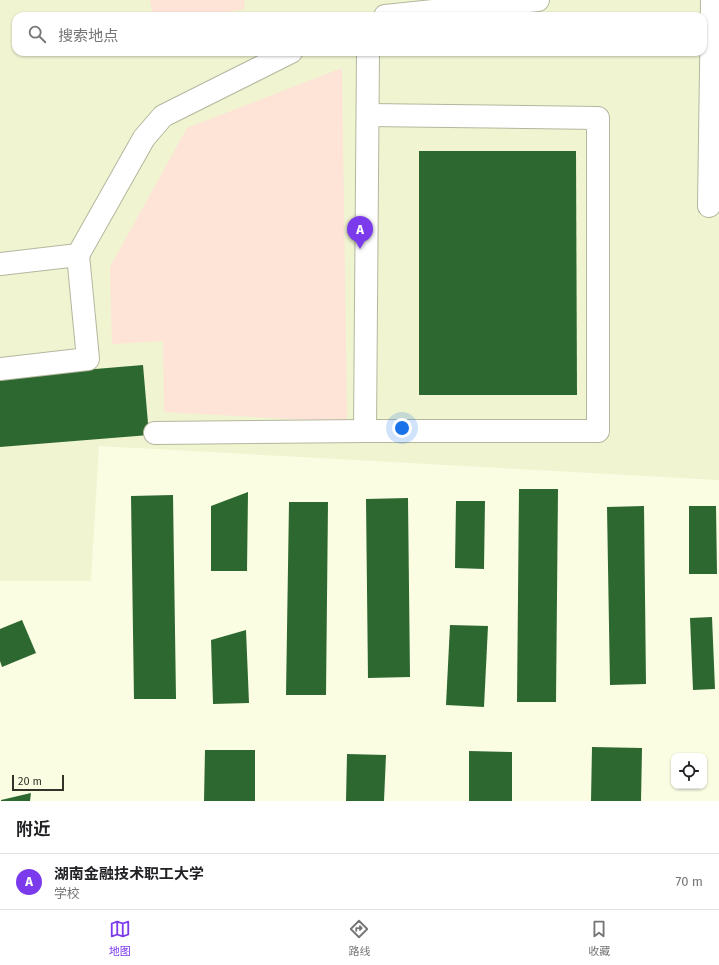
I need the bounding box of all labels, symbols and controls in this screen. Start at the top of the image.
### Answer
search box [12,12,707,56]
icon: search [26,23,48,45]
text: 搜索地点 [58,27,118,45]
pin: A [347,216,373,249]
your location [392,418,412,438]
map controls [671,753,707,789]
button: locate [671,753,707,789]
scale bar [12,773,64,792]
text: 20 m [18,775,42,788]
text: 附近 [16,819,50,840]
text: 湖南金融技术职工大学 [54,865,204,883]
text: A [25,874,33,889]
text: 70 m [676,874,703,889]
text: 学校 [54,886,80,901]
tab: 地图 [109,918,131,958]
tab: 路线 [348,918,370,958]
tab: 收藏 [588,918,610,958]

